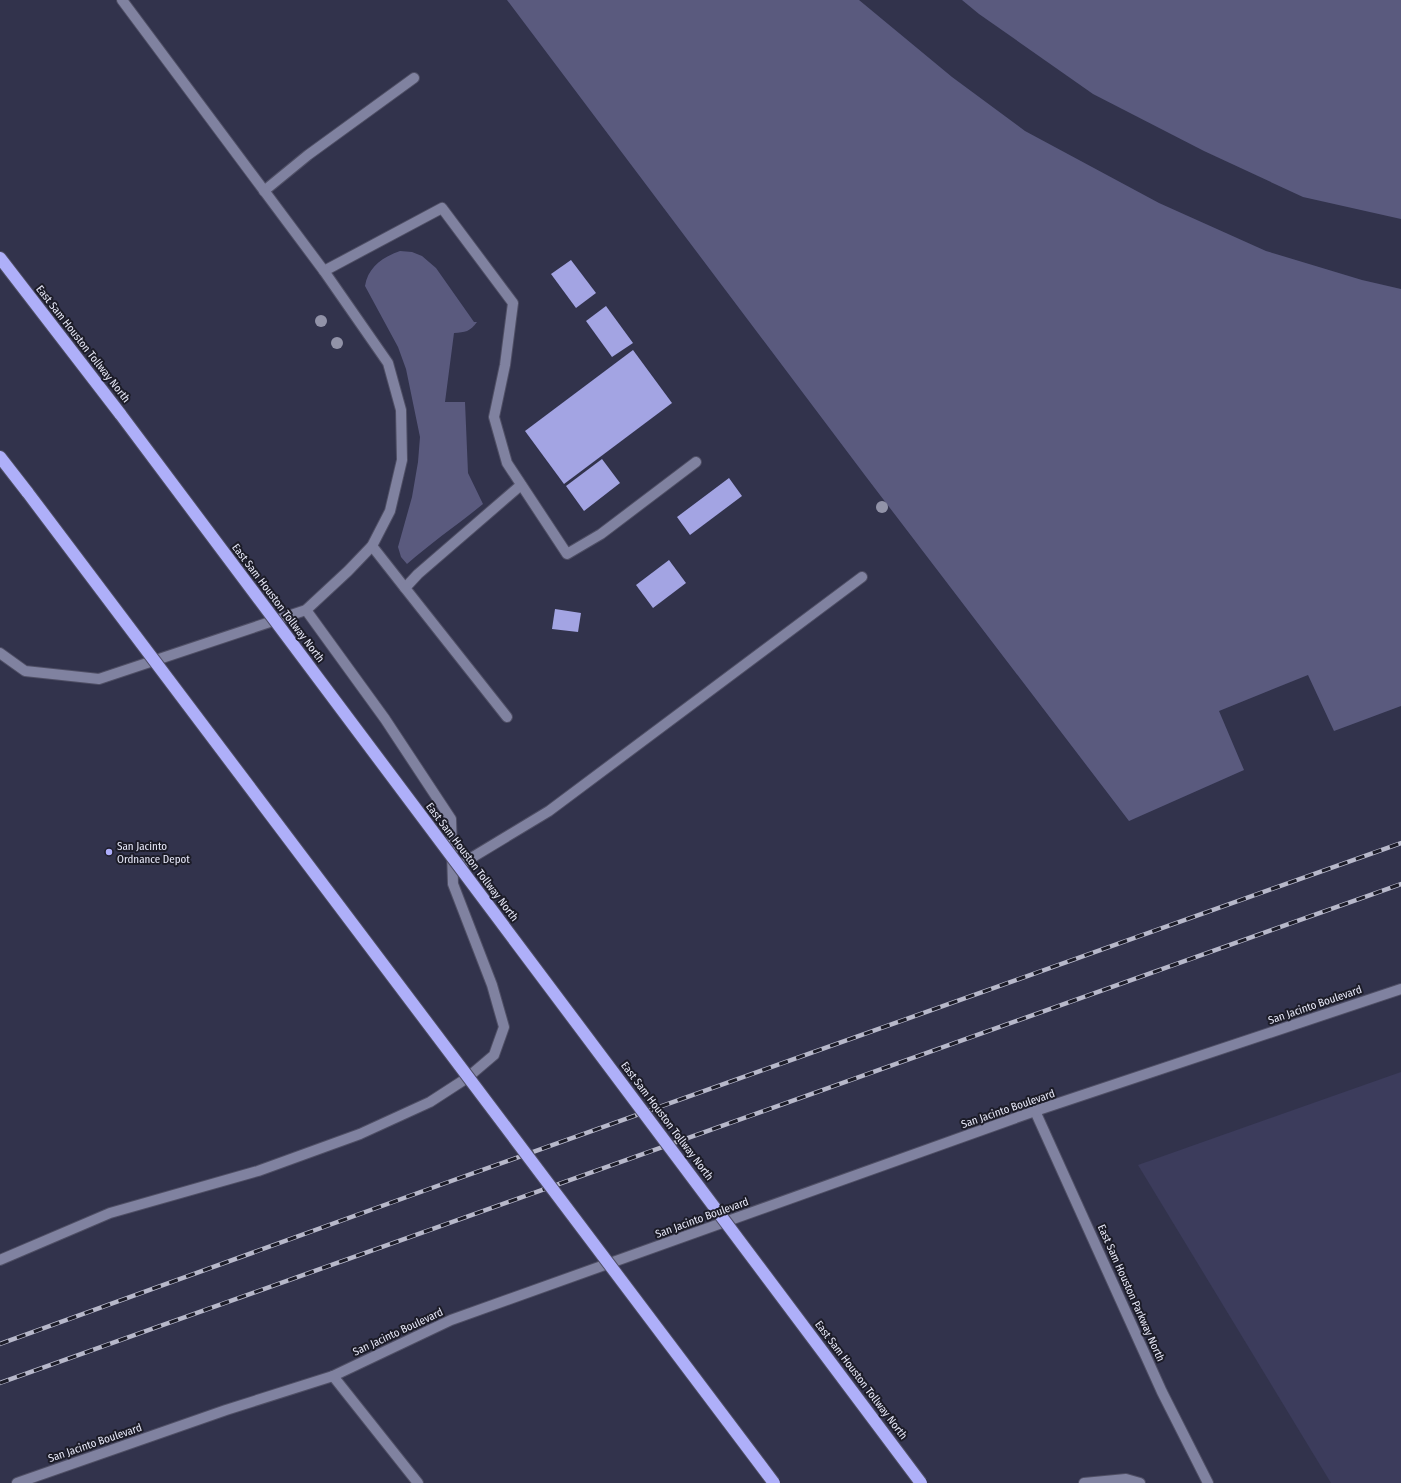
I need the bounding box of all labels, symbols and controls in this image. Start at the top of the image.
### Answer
street label: East Sam Houston Tollway North [33,283,133,405]
street label: East Sam Houston Tollway North [229,541,327,665]
street label: East Sam Houston Tollway North [423,800,521,924]
place label: San Jacinto Ordnance Depot [117,840,190,866]
marker: San Jacinto Ordnance Depot [104,847,114,857]
street label: San Jacinto Boulevard [1267,983,1363,1027]
street label: East Sam Houston Tollway North [618,1059,716,1183]
street label: San Jacinto Boulevard [960,1087,1056,1131]
street label: San Jacinto Boulevard [654,1195,750,1241]
street label: East Sam Houston Parkway North [1095,1222,1167,1364]
street label: San Jacinto Boulevard [351,1305,445,1359]
street label: East Sam Houston Tollway North [812,1318,910,1442]
street label: San Jacinto Boulevard [47,1421,143,1465]

